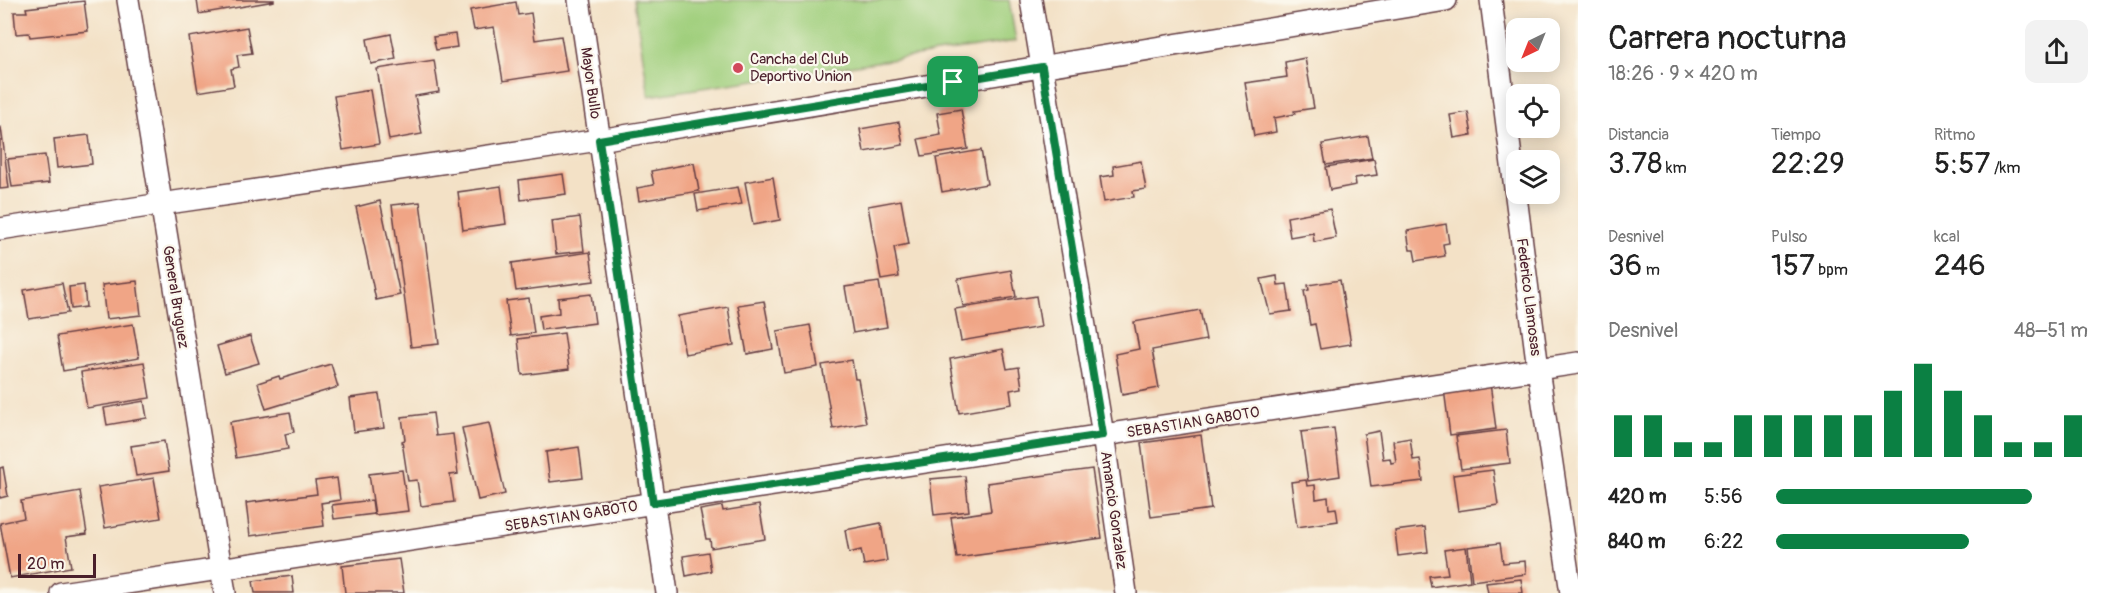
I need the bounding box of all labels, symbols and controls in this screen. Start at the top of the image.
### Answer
north arrow [1506,18,1560,72]
map controls [1506,18,1560,204]
text: Carrera nocturna [1608,18,1847,59]
button: share [2025,20,2088,83]
street label: Mayor Bullo [576,46,605,120]
place label: Cancha del Club Deportivo Union [750,50,852,86]
pin [927,56,978,107]
marker: Cancha del Club Deportivo Union [731,61,745,75]
text: 18:26 · 9 × 420 m [1608,61,1758,86]
icon: arrive [936,65,969,98]
button: locate [1506,84,1560,138]
text: Distancia [1608,125,1669,145]
text: Tiempo [1771,125,1821,145]
text: Ritmo [1934,125,1975,145]
text: 3.78 [1608,145,1662,182]
text: 22:29 [1771,145,1845,182]
text: 5:57 [1934,145,1990,182]
button: layers [1506,150,1560,204]
text: km [1662,158,1687,178]
text: /km [1990,158,2021,178]
text: Desnivel [1608,227,1664,247]
text: Pulso [1771,227,1807,247]
text: kcal [1934,227,1960,247]
street label: Federico Llamosas [1512,237,1545,357]
street label: General Bruguez [158,244,193,350]
text: 36 [1608,247,1642,284]
text: 157 [1771,247,1815,284]
text: 246 [1934,247,1986,284]
text: m [1642,260,1660,280]
text: bpm [1815,260,1848,280]
text: Desnivel [1608,318,1678,343]
text: 48–51 m [2014,318,2088,343]
street label: SEBASTIAN GABOTO [1125,403,1261,442]
street label: Amancio Gonzalez [1096,450,1131,571]
text: 420 m [1608,484,1667,509]
text: 5:56 [1704,484,1743,509]
street label: SEBASTIAN GABOTO [503,497,639,536]
text: 840 m [1608,529,1665,554]
text: 6:22 [1704,529,1743,554]
scale bar [18,551,96,578]
text: 20 m [27,554,65,574]

